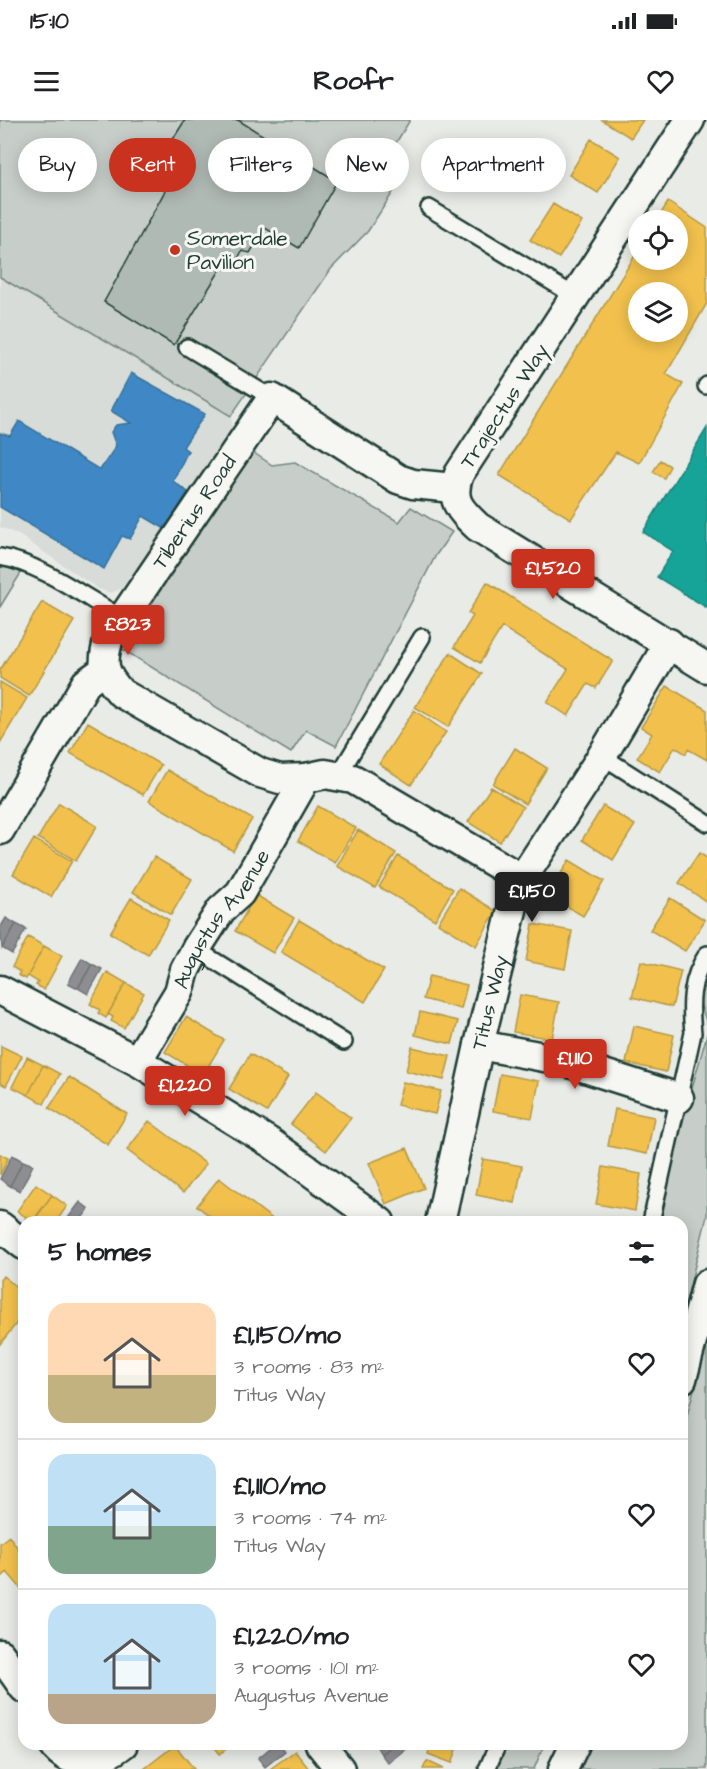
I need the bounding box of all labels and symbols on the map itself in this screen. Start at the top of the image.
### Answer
place label: Somerdale Pavilion [187,224,288,277]
marker: Somerdale Pavilion [168,243,182,257]
street label: Trajectus Way [453,338,558,476]
street label: Tiberius Road [145,449,243,575]
pin: £1,520 [504,549,602,600]
pin: £823 [92,605,164,656]
street label: Augustus Avenue [167,844,277,992]
pin: £1,150 [483,872,581,923]
street label: Titus Way [464,952,517,1053]
pin: £1,110 [526,1039,624,1090]
pin: £1,220 [136,1066,234,1117]

